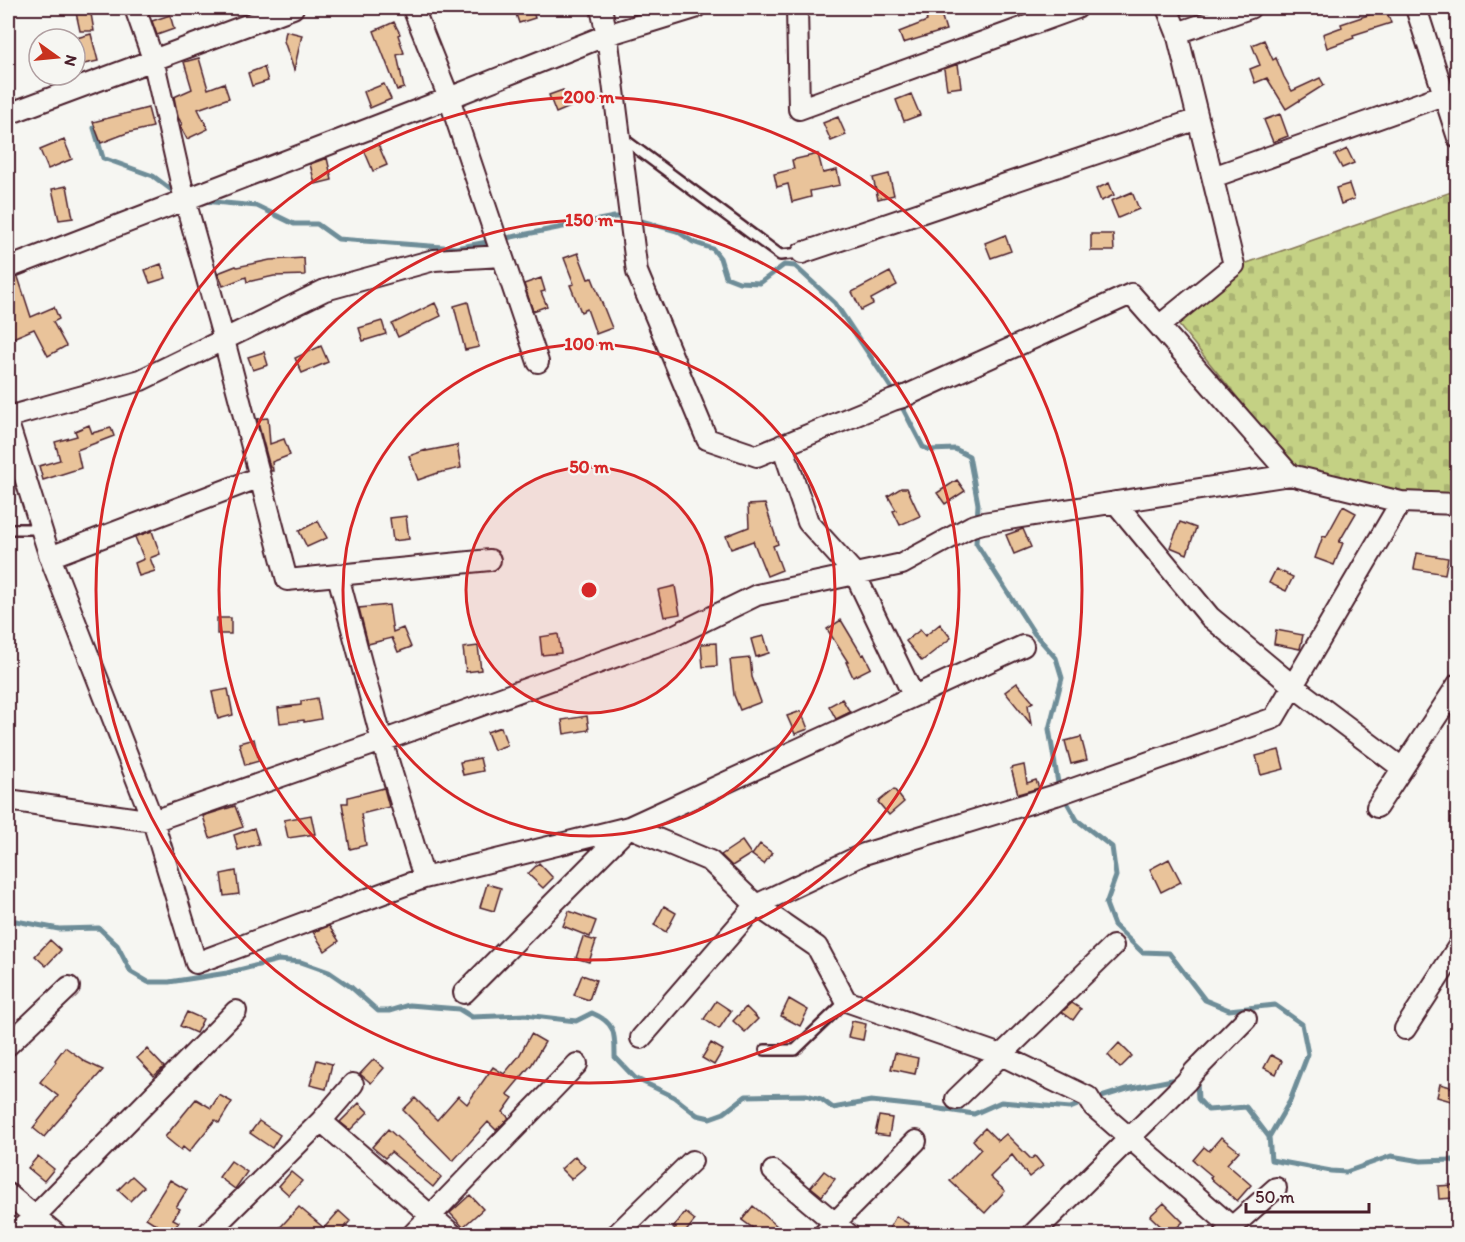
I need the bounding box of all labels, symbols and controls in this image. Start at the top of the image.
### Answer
north arrow [27,27,87,87]
text: N [60,53,82,68]
text: 200 m [564,86,615,108]
text: 150 m [565,209,614,231]
text: 100 m [564,333,615,355]
text: 50 m [569,456,610,478]
centre of rings [579,580,599,600]
scale bar [1246,1176,1369,1214]
text: 50 m [1255,1186,1295,1208]

